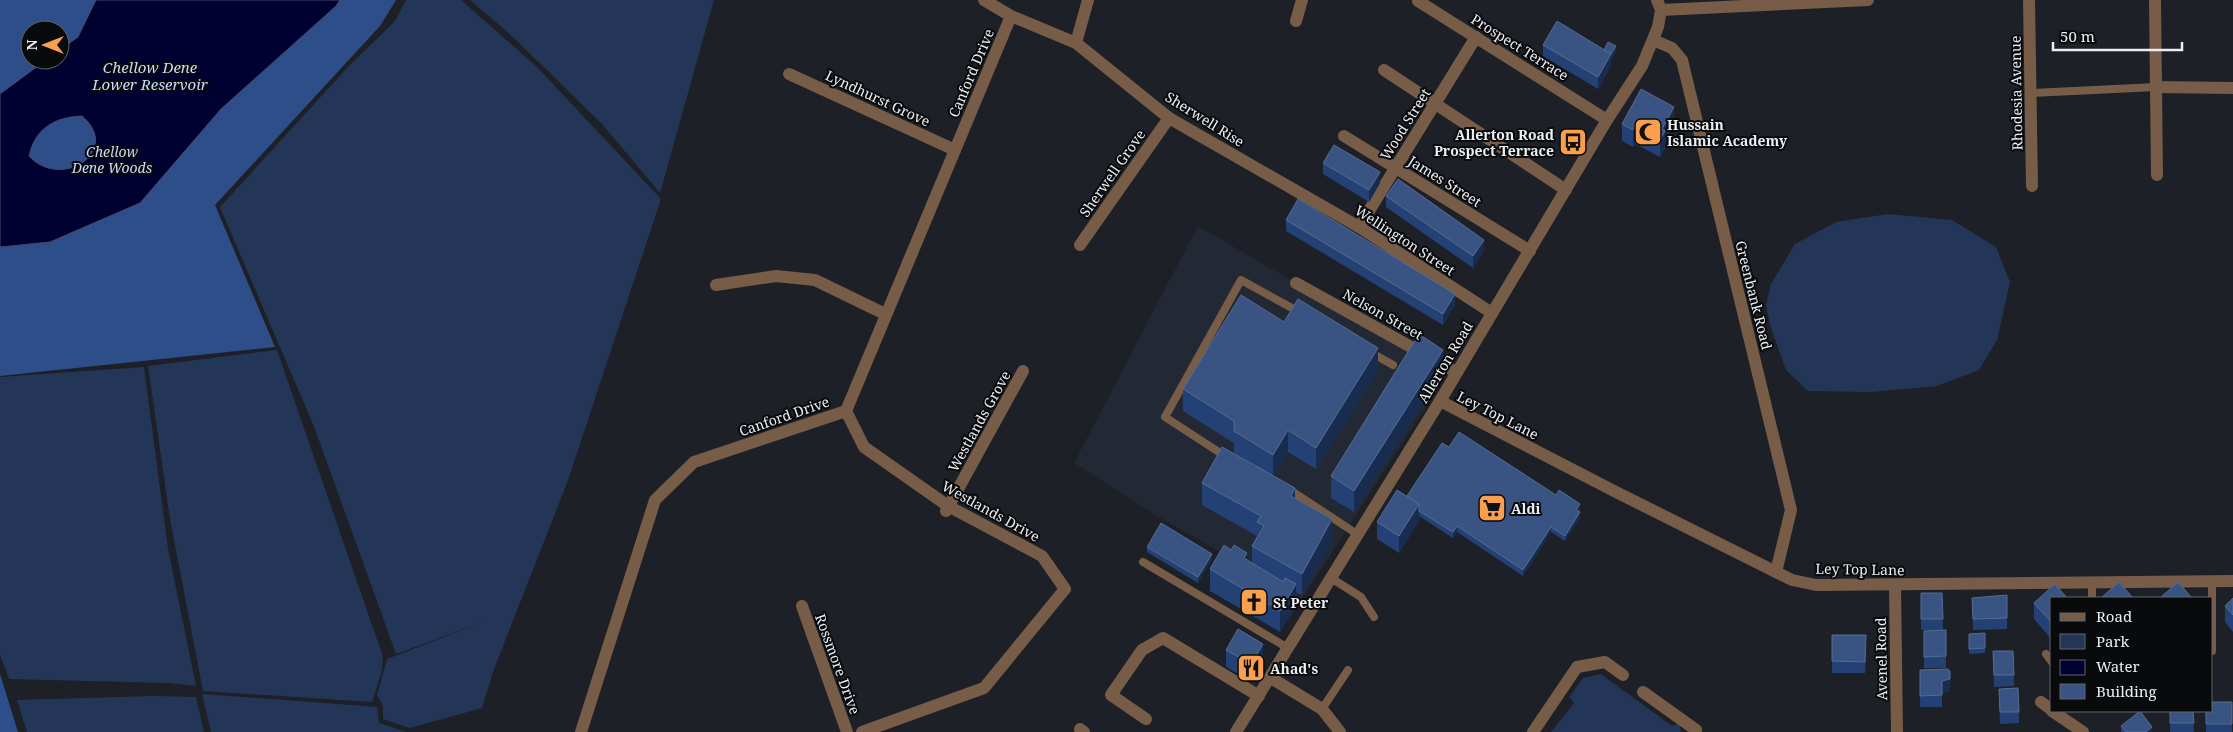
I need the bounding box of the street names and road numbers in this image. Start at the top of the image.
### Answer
street label: Prospect Terrace [1468,9,1572,85]
street label: Canford Drive [944,26,998,120]
street label: Rhodesia Avenue [2006,36,2026,150]
street label: Lyndhurst Grove [823,65,933,131]
street label: Wood Street [1375,84,1435,163]
street label: Sherwell Rise [1162,87,1248,151]
street label: Sherwell Grove [1075,125,1149,221]
street label: James Street [1404,151,1485,211]
street label: Wellington Street [1351,201,1459,280]
street label: Greenbank Road [1731,239,1777,352]
street label: Nelson Street [1340,284,1426,344]
street label: Allerton Road [1413,317,1477,406]
street label: Westlands Grove [943,367,1015,475]
street label: Ley Top Lane [1454,386,1542,444]
street label: Canford Drive [736,392,832,440]
street label: Westlands Drive [939,476,1043,546]
street label: Ley Top Lane [1815,559,1905,579]
street label: Rossmore Drive [811,611,865,717]
street label: Avenel Road [1871,617,1891,701]

